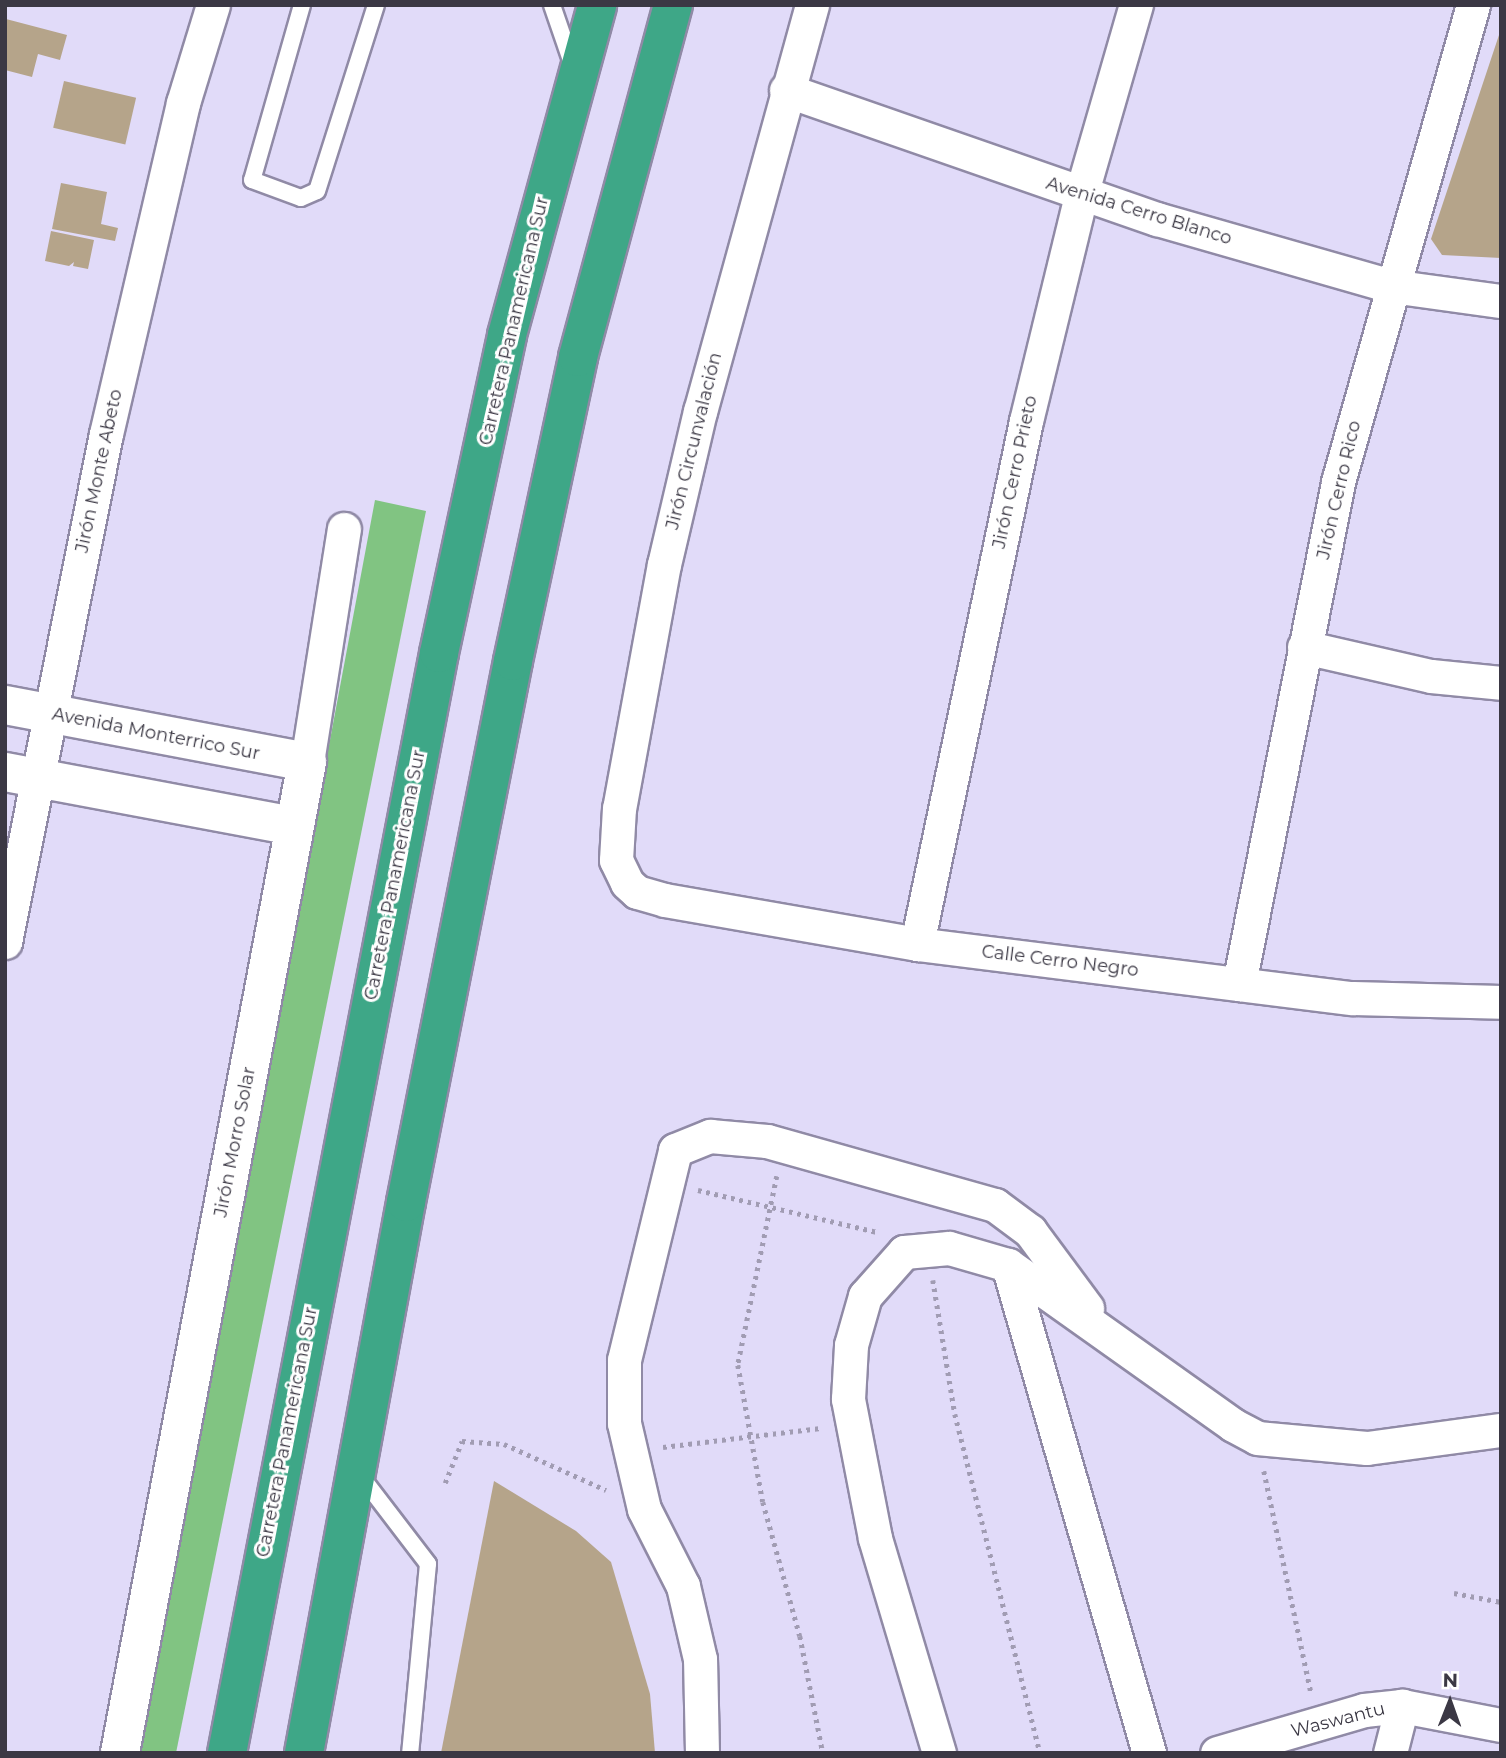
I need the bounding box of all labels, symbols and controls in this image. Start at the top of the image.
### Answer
street label: Avenida Cerro Blanco [1044,172,1234,250]
street label: Carretera Panamericana Sur [475,195,553,447]
street label: Jirón Circunvalación [662,350,726,532]
street label: Jirón Monte Abeto [71,387,127,555]
street label: Jirón Cerro Prieto [988,394,1042,550]
street label: Jirón Cerro Rico [1313,419,1365,561]
street label: Avenida Monterrico Sur [50,703,262,765]
street label: Carretera Panamericana Sur [360,748,430,1002]
street label: Calle Cerro Negro [980,941,1140,981]
street label: Jirón Morro Solar [210,1065,260,1219]
street label: Carretera Panamericana Sur [252,1305,322,1559]
north arrow [1415,1667,1485,1737]
text: N [1442,1669,1458,1692]
street label: Waswantu [1289,1698,1387,1742]

